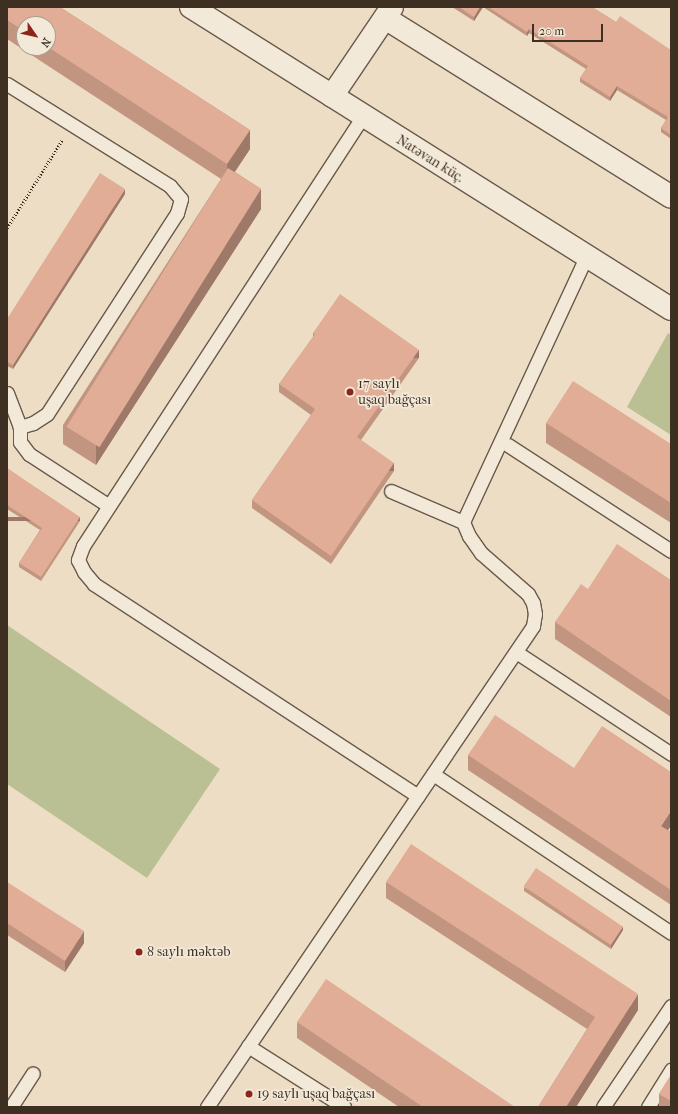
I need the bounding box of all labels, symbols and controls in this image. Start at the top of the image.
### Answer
north arrow [16,16,56,56]
scale bar [534,16,605,42]
text: 20 m [539,24,564,38]
text: N [38,35,53,50]
street label: Natəvan küç. [393,132,467,186]
place label: 17 saylı uşaq bağçası [358,376,431,408]
marker: 17 saylı uşaq bağçası [345,387,355,397]
place label: 8 saylı məktəb [147,944,230,960]
marker: 8 saylı məktəb [134,947,144,957]
place label: 19 saylı uşaq bağçası [257,1086,375,1102]
marker: 19 saylı uşaq bağçası [244,1089,254,1099]

